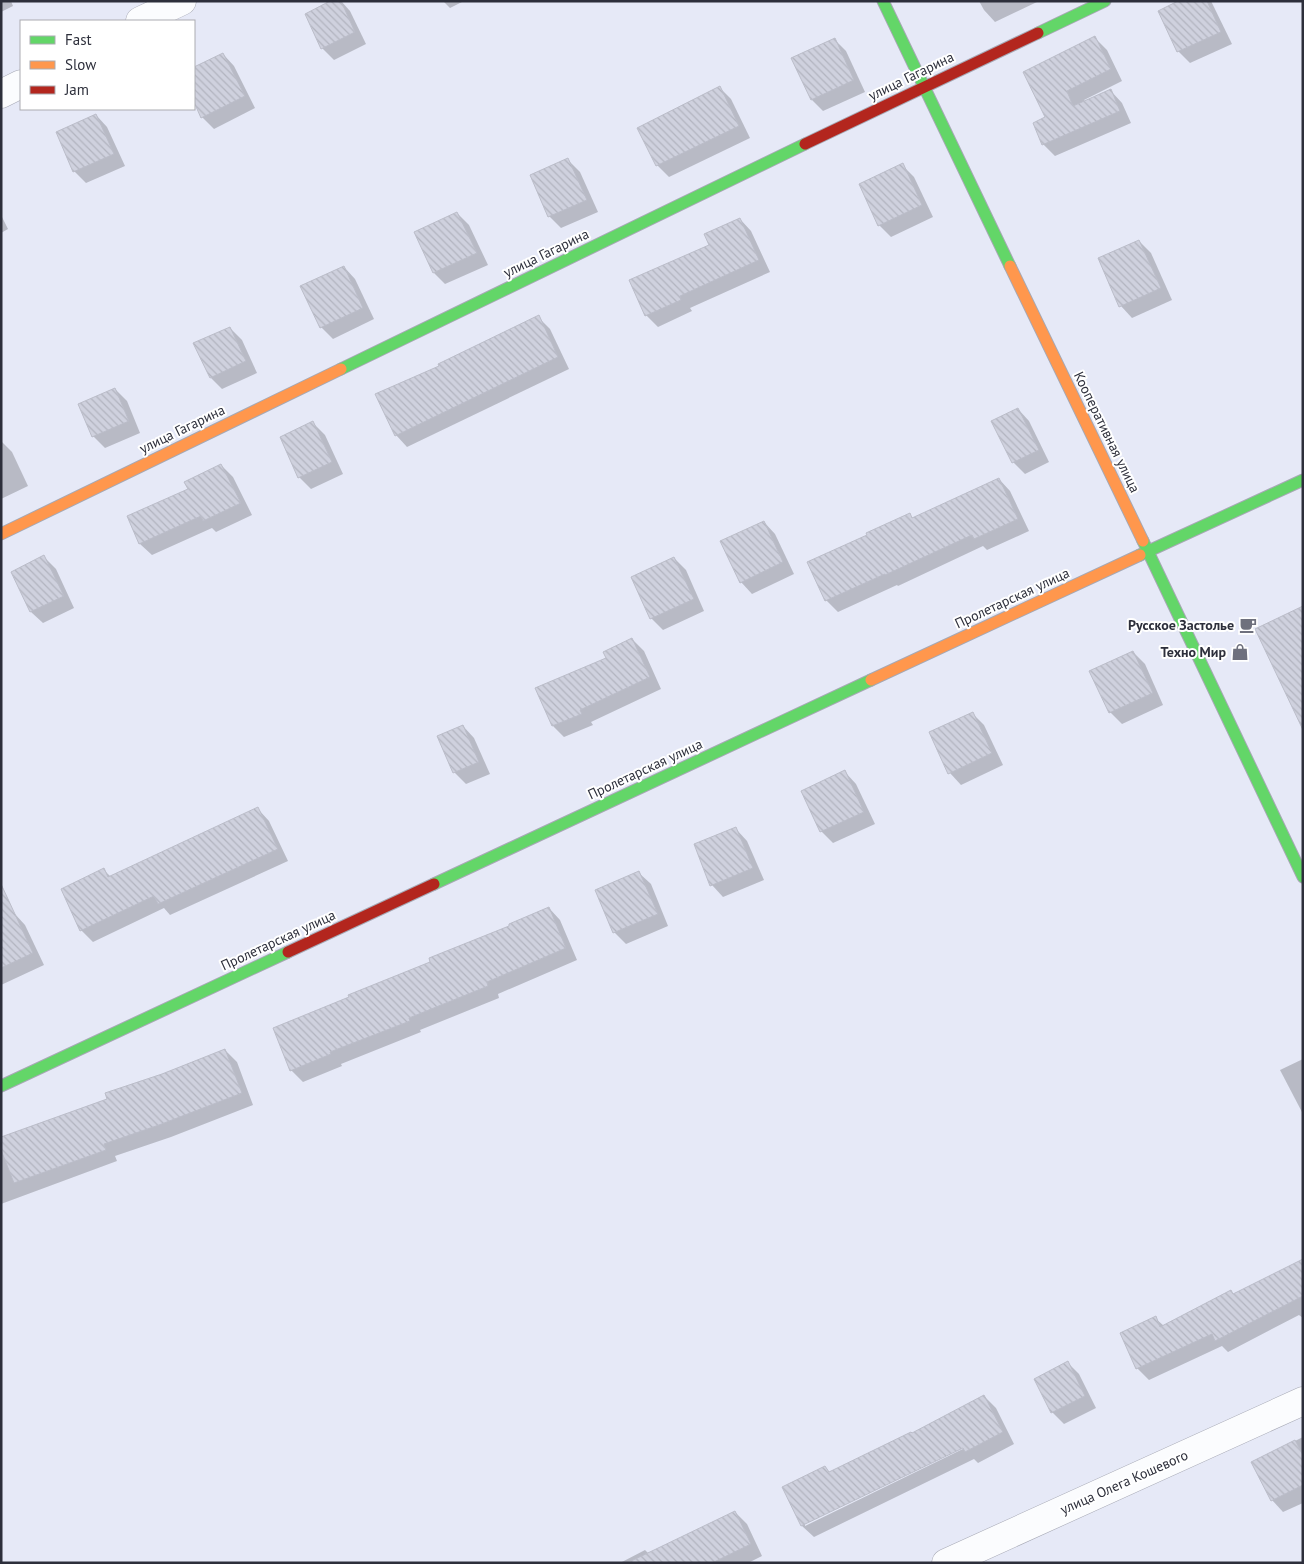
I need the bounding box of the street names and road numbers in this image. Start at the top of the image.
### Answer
street label: улица Гагарина [865,48,957,104]
street label: улица Гагарина [500,225,592,281]
street label: Кооперативная улица [1070,369,1144,496]
street label: улица Гагарина [136,401,228,457]
street label: Пролетарская улица [952,564,1072,632]
street label: Пролетарская улица [585,735,705,803]
street label: Пролетарская улица [218,906,338,974]
street label: улица Олега Кошевого [1057,1446,1191,1518]

